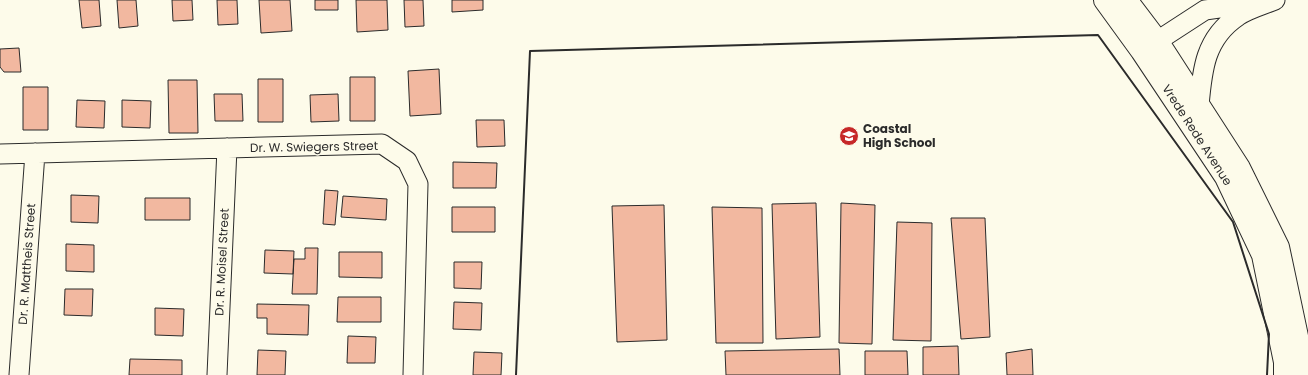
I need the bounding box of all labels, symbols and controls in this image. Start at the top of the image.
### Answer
street label: Vrede Rede Avenue [1158,81,1237,189]
place label: Coastal High School [863,120,936,151]
school or university icon: Coastal High School [838,125,860,147]
street label: Dr. W. Swiegers Street [250,137,378,156]
street label: Dr. R. Mattheis Street [14,203,39,325]
street label: Dr. R. Moisel Street [210,208,233,316]

